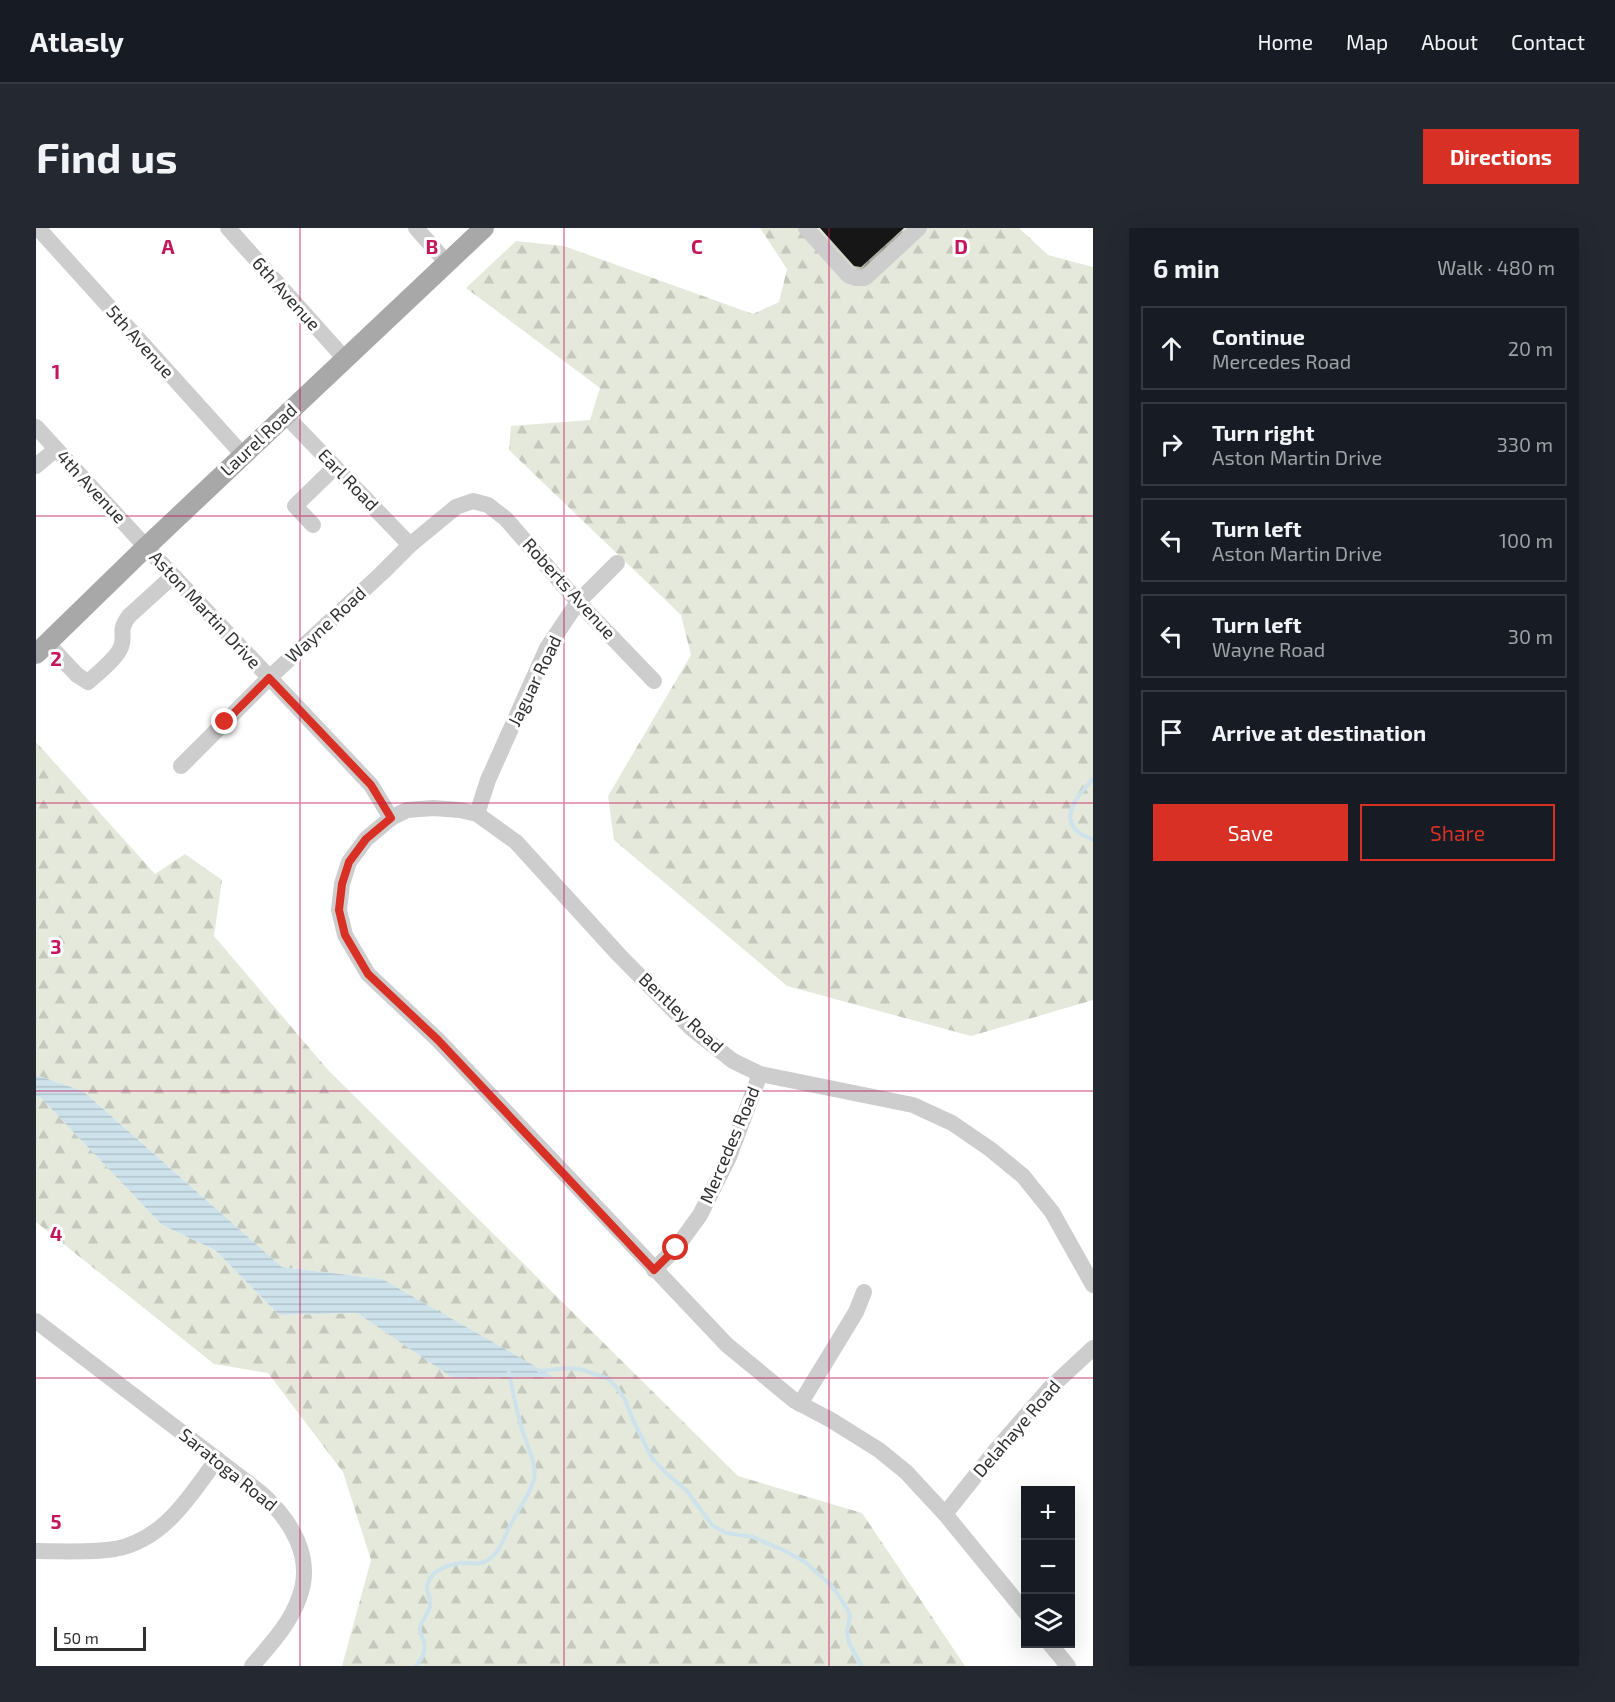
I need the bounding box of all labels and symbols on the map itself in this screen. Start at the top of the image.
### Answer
text: A [161,234,175,258]
text: B [426,234,438,258]
text: C [691,234,703,258]
text: D [954,234,968,258]
street label: 6th Avenue [248,252,326,335]
street label: 5th Avenue [102,300,179,382]
text: 1 [52,359,60,383]
street label: Laurel Road [216,398,301,480]
street label: Earl Road [314,444,384,515]
street label: 4th Avenue [52,445,131,528]
street label: Roberts Avenue [519,533,621,643]
street label: Aston Martin Drive [145,546,266,673]
street label: Wayne Road [281,581,370,667]
street label: Jaguar Road [503,631,566,730]
text: 2 [50,646,62,670]
route end [211,708,237,734]
text: 3 [50,934,62,958]
street label: Bentley Road [635,967,729,1057]
street label: Mercedes Road [694,1083,764,1207]
text: 4 [50,1221,63,1245]
route start [662,1234,688,1260]
street label: Delahaye Road [968,1375,1064,1481]
street label: Saratoga Road [175,1423,282,1515]
text: 5 [50,1509,62,1533]
scale bar [54,1624,146,1652]

